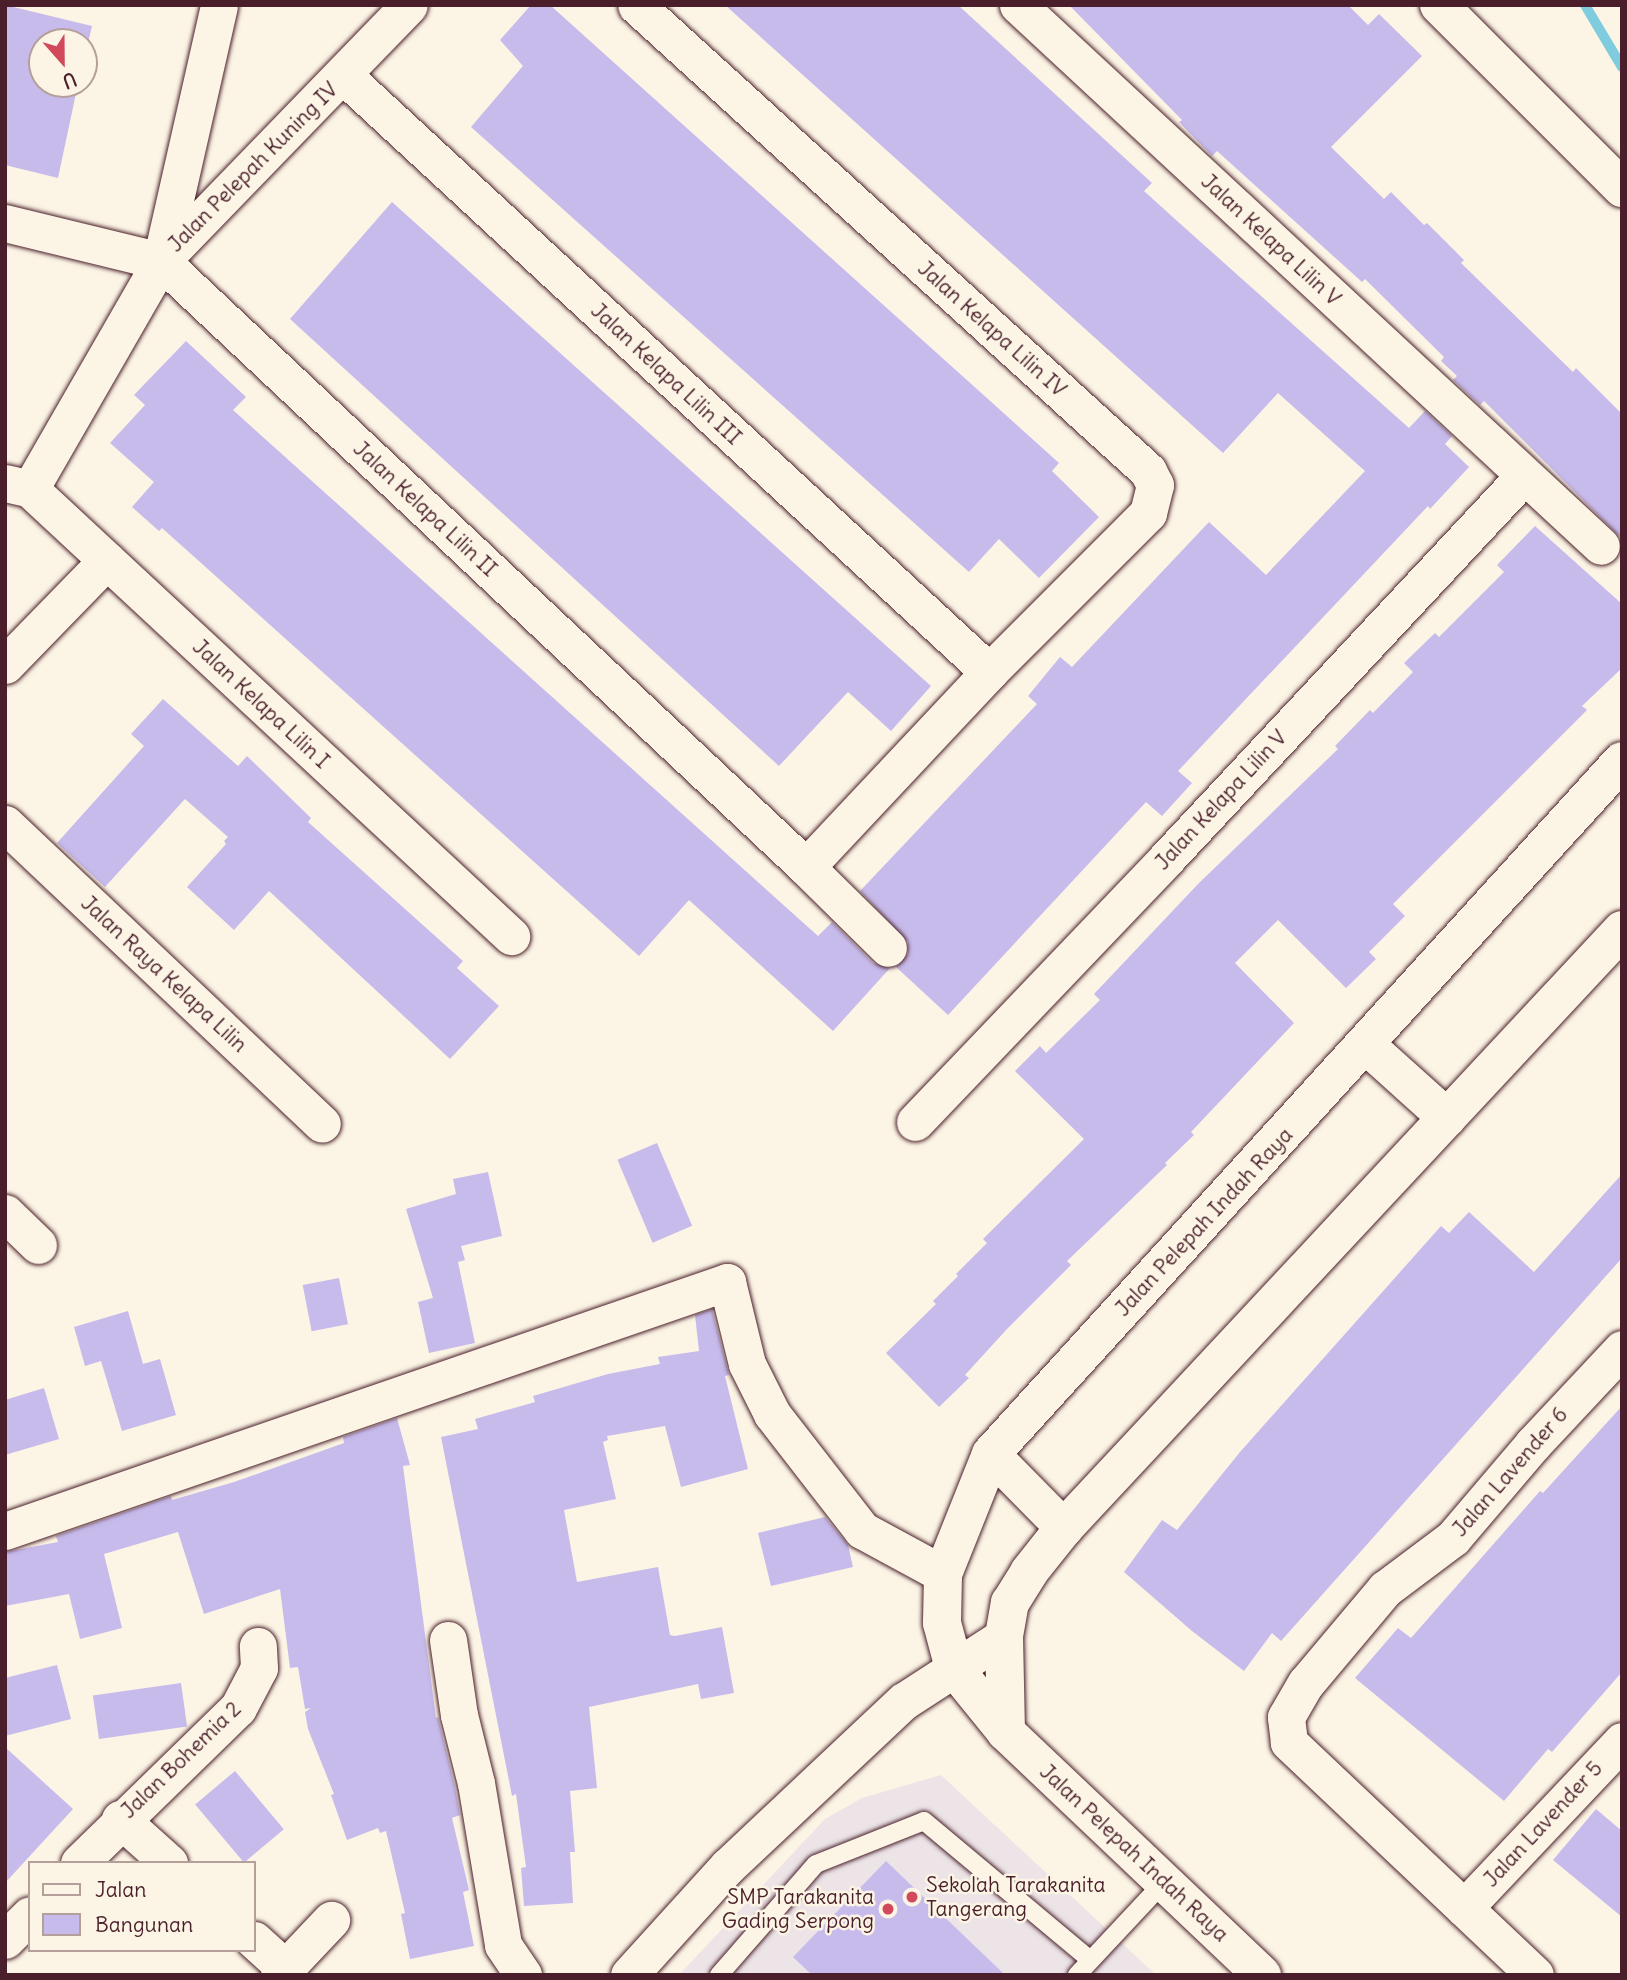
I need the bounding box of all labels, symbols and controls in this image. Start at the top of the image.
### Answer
north arrow [28,28,98,98]
text: U [59,67,80,94]
street label: Jalan Pelepah Kuning IV [163,77,343,257]
street label: Jalan Kelapa Lilin V [1196,169,1346,311]
street label: Jalan Kelapa Lilin IV [913,256,1071,402]
street label: Jalan Kelapa Lilin III [586,298,746,450]
street label: Jalan Kelapa Lilin II [348,436,502,582]
street label: Jalan Kelapa Lilin I [187,634,335,774]
street label: Jalan Kelapa Lilin V [1150,725,1292,875]
street label: Jalan Raya Kelapa Lilin [76,891,252,1057]
street label: Jalan Pelepah Indah Raya [1110,1123,1298,1321]
street label: Jalan Lavender 6 [1447,1402,1573,1542]
street label: Jalan Bohemia 2 [116,1696,246,1824]
street label: Jalan Lavender 5 [1478,1756,1608,1892]
street label: Jalan Pelepah Indah Raya [1035,1759,1233,1947]
legend [28,1861,256,1952]
place label: Sekolah Tarakanita Tangerang [926,1872,1106,1922]
text: Jalan [95,1876,146,1903]
place label: SMP Tarakanita Gading Serpong [722,1884,874,1934]
marker: Sekolah Tarakanita Tangerang [904,1889,920,1905]
marker: SMP Tarakanita Gading Serpong [880,1901,896,1917]
text: Bangunan [95,1911,193,1938]

